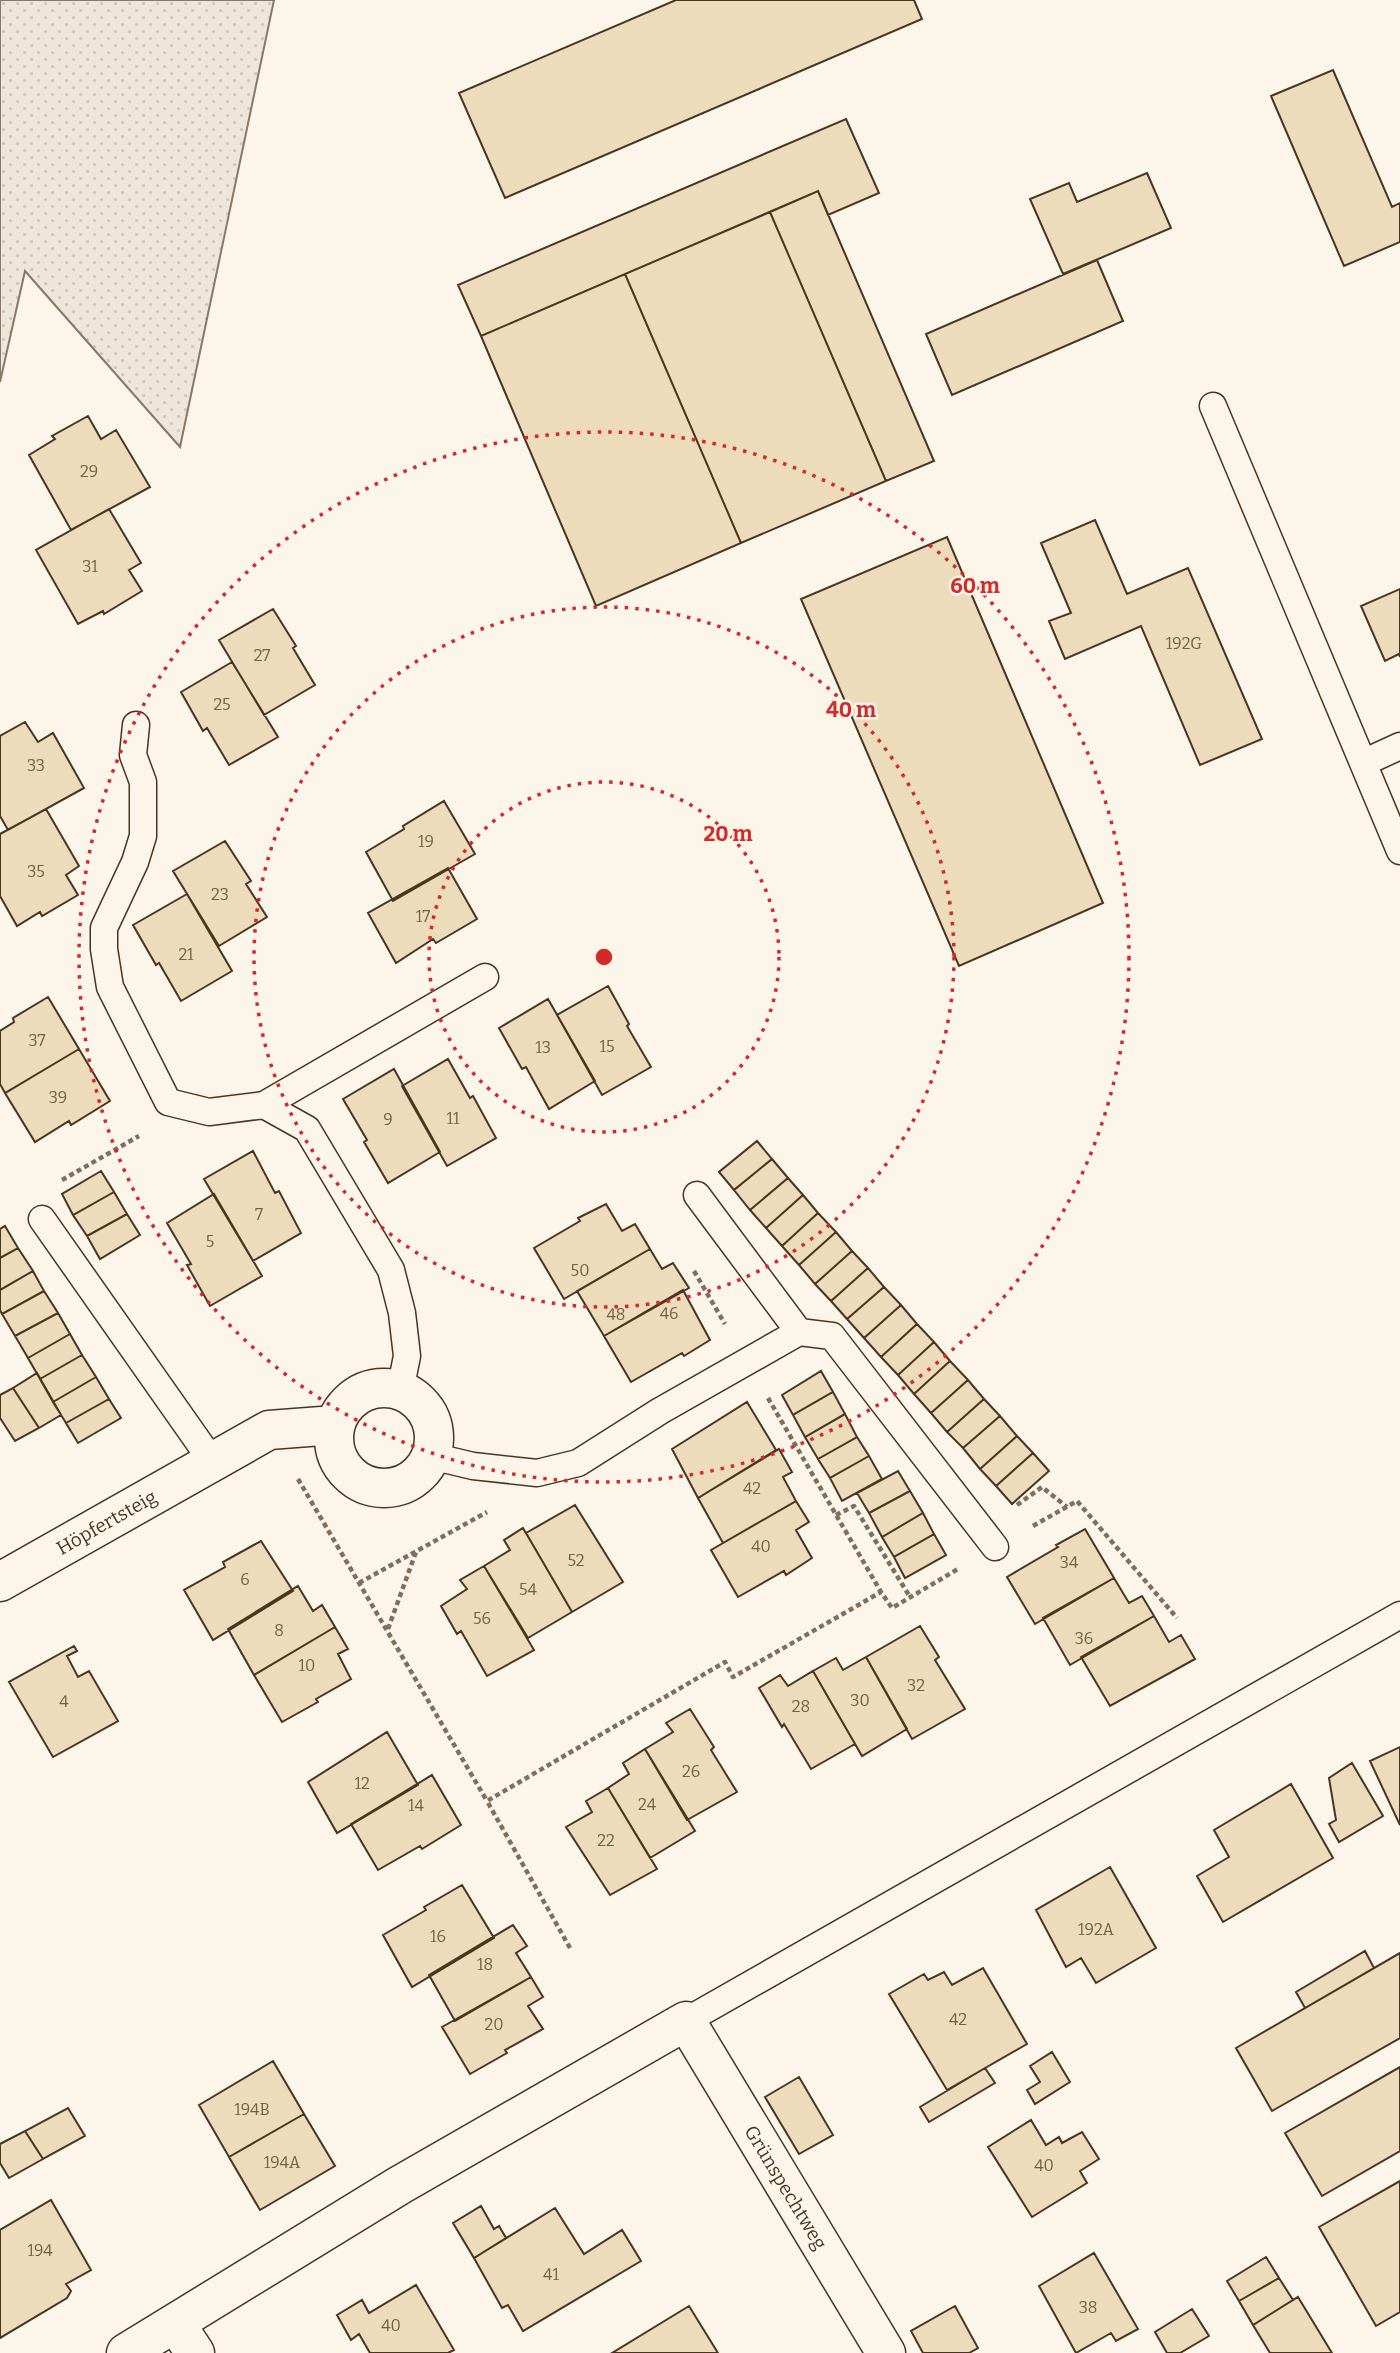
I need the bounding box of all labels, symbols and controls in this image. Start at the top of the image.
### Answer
house number: 29 [80,462,98,481]
house number: 31 [82,557,98,576]
text: 60 m [950,573,1000,599]
house number: 192G [1166,634,1202,653]
house number: 27 [254,646,270,665]
house number: 25 [213,695,231,714]
text: 40 m [826,697,876,723]
house number: 33 [27,756,45,775]
text: 20 m [704,821,752,847]
house number: 19 [418,832,434,851]
house number: 35 [27,862,45,881]
house number: 23 [211,885,229,904]
house number: 17 [416,907,430,926]
house number: 21 [178,945,194,964]
centre of rings [592,945,616,969]
house number: 37 [28,1031,46,1050]
house number: 15 [599,1037,615,1056]
house number: 13 [535,1038,551,1057]
house number: 39 [49,1088,67,1107]
house number: 11 [447,1109,460,1128]
house number: 9 [383,1110,393,1129]
house number: 7 [255,1205,263,1224]
house number: 5 [206,1232,214,1251]
house number: 50 [571,1261,589,1280]
house number: 46 [660,1304,678,1323]
house number: 48 [607,1305,625,1324]
house number: 42 [743,1479,761,1498]
street label: Höpfertsteig [52,1485,161,1560]
house number: 40 [751,1537,771,1556]
house number: 52 [568,1551,584,1570]
house number: 34 [1060,1553,1079,1572]
house number: 6 [240,1570,250,1589]
house number: 54 [519,1580,538,1599]
house number: 56 [473,1609,491,1628]
house number: 8 [274,1621,284,1640]
house number: 36 [1075,1629,1093,1648]
house number: 10 [299,1656,315,1675]
house number: 32 [907,1676,925,1695]
house number: 30 [850,1691,870,1710]
house number: 4 [59,1692,69,1711]
house number: 28 [792,1697,810,1716]
house number: 26 [682,1762,700,1781]
house number: 12 [354,1774,370,1793]
house number: 24 [638,1795,657,1814]
house number: 14 [408,1796,425,1815]
house number: 22 [597,1831,615,1850]
house number: 192A [1078,1920,1115,1939]
house number: 16 [430,1927,446,1946]
house number: 18 [477,1955,493,1974]
house number: 42 [949,2010,967,2029]
house number: 20 [485,2015,503,2034]
house number: 194B [234,2100,270,2119]
street label: Grünspechtweg [739,2121,832,2254]
house number: 194A [264,2153,301,2172]
house number: 40 [1034,2156,1054,2175]
house number: 194 [27,2241,53,2260]
house number: 41 [543,2265,559,2284]
house number: 38 [1079,2298,1097,2317]
house number: 40 [381,2316,401,2335]

